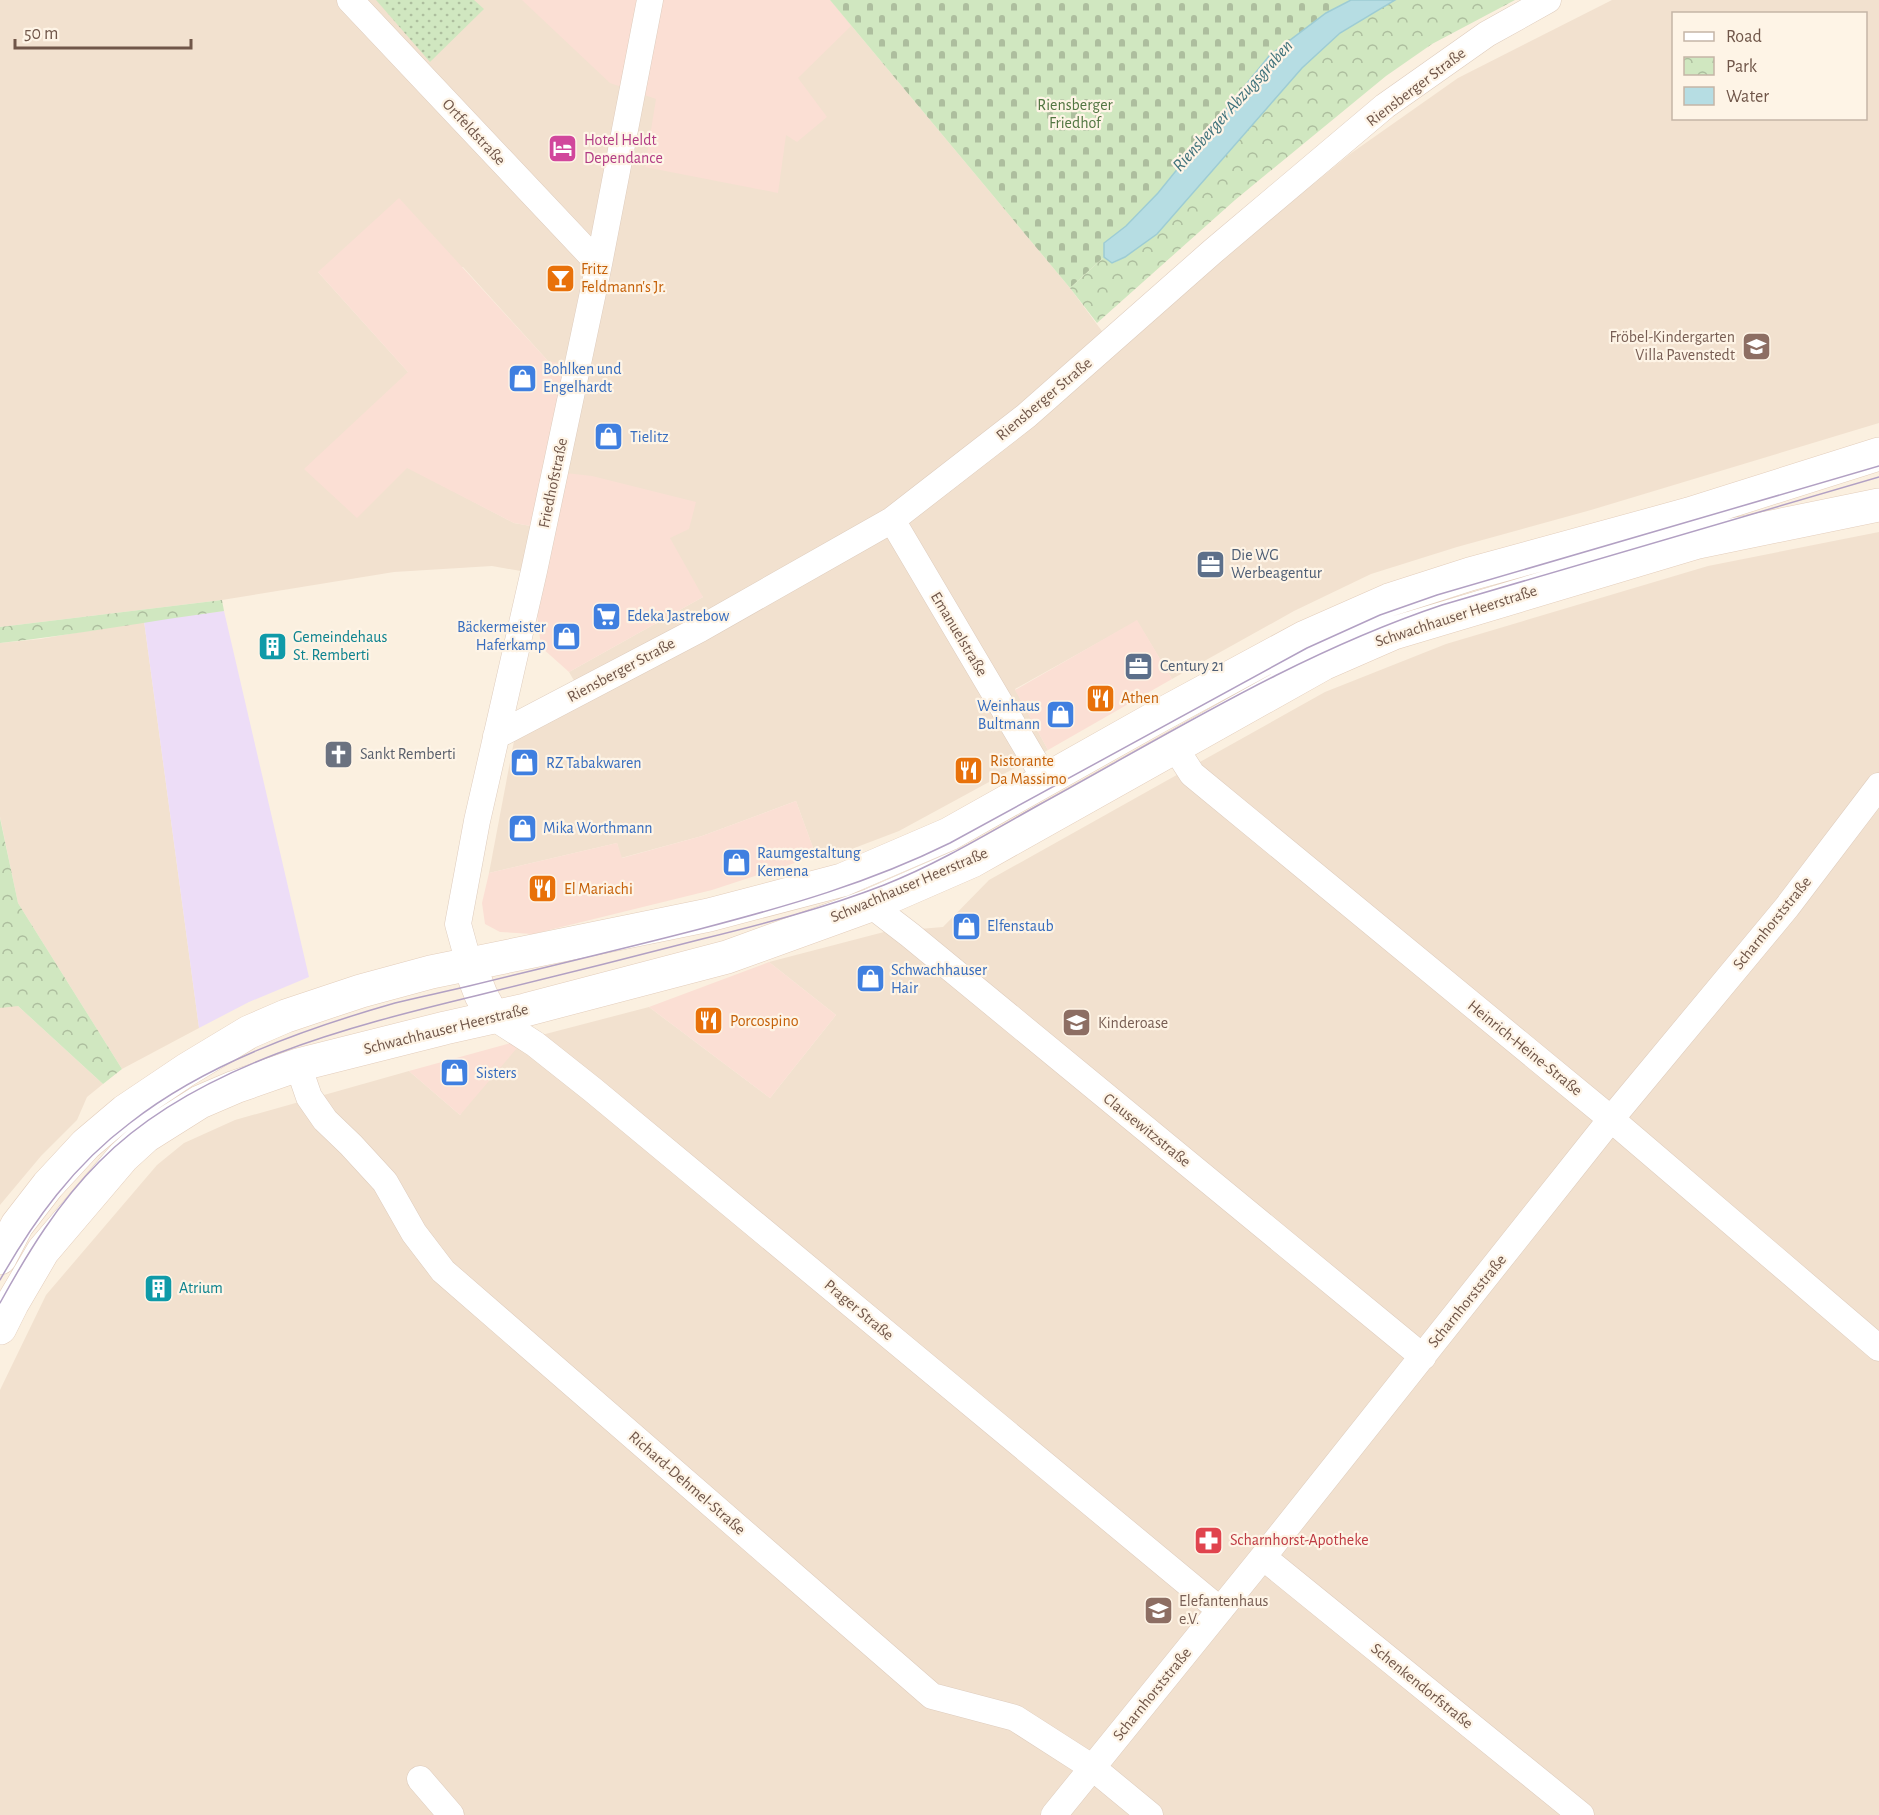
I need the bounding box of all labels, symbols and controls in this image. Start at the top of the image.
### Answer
scale bar [15,12,190,50]
legend [1672,12,1867,120]
text: 50 m [24,25,58,43]
text: Road [1726,28,1762,46]
water label: Riensberger Abzugsgraben [1170,37,1296,175]
street label: Riensberger Straße [1364,45,1468,129]
text: Park [1726,58,1758,76]
text: Water [1726,88,1769,106]
street label: Ortfeldstraße [439,96,509,168]
park label: Riensberger Friedhof [1037,97,1114,131]
place label: Hotel Heldt Dependance [584,132,663,166]
hotel icon: Hotel Heldt Dependance [547,133,579,165]
place label: Fritz Feldmann's Jr. [581,261,666,295]
bar icon: Fritz Feldmann's Jr. [544,262,576,294]
place label: Fröbel-Kindergarten Villa Pavenstedt [1609,329,1735,363]
school or university icon: Fröbel-Kindergarten Villa Pavenstedt [1740,330,1772,362]
street label: Riensberger Straße [993,355,1095,443]
place label: Bohlken und Engelhardt [543,361,621,395]
shop icon: Bohlken und Engelhardt [506,362,538,394]
shop icon: Tielitz [593,421,625,453]
place label: Tielitz [630,429,669,445]
street label: Friedhofstraße [536,437,570,529]
place label: Die WG Werbeagentur [1231,547,1323,581]
office icon: Die WG Werbeagentur [1194,548,1226,580]
street label: Schwachhauser Heerstraße [1373,582,1539,650]
street label: Emanuelstraße [928,589,990,679]
supermarket icon: Edeka Jastrebow [590,600,622,632]
place label: Edeka Jastrebow [627,608,729,624]
place label: Bäckermeister Haferkamp [457,619,547,653]
shop icon: Bäckermeister Haferkamp [551,620,583,652]
place label: Gemeindehaus St. Remberti [293,629,387,663]
building icon: Gemeindehaus St. Remberti [256,630,288,662]
street label: Riensberger Straße [565,635,677,705]
office icon: Century 21 [1123,650,1155,682]
place label: Century 21 [1160,658,1224,675]
restaurant icon: Athen [1084,682,1116,714]
place label: Athen [1121,690,1159,706]
place label: Weinhaus Bultmann [977,698,1040,732]
shop icon: Weinhaus Bultmann [1045,699,1077,731]
church icon: Sankt Remberti [323,738,355,770]
place label: Sankt Remberti [360,746,456,762]
shop icon: RZ Tabakwaren [509,747,541,779]
place label: Ristorante Da Massimo [990,753,1067,787]
restaurant icon: Ristorante Da Massimo [953,754,985,786]
place label: RZ Tabakwaren [546,755,642,771]
shop icon: Mika Worthmann [506,812,538,844]
place label: Mika Worthmann [543,820,653,836]
place label: Raumgestaltung Kemena [757,845,861,879]
street label: Schwachhauser Heerstraße [828,845,990,925]
shop icon: Raumgestaltung Kemena [720,846,752,878]
restaurant icon: El Mariachi [527,873,559,905]
street label: Scharnhorststraße [1730,874,1814,972]
place label: El Mariachi [564,881,633,897]
shop icon: Elfenstaub [950,910,982,942]
place label: Elfenstaub [987,918,1054,934]
place label: Schwachhauser Hair [891,962,988,996]
shop icon: Schwachhauser Hair [854,963,886,995]
street label: Heinrich-Heine-Straße [1465,997,1585,1099]
street label: Schwachhauser Heerstraße [362,1001,530,1057]
restaurant icon: Porcospino [693,1005,725,1037]
school or university icon: Kinderoase [1061,1007,1093,1039]
place label: Porcospino [730,1013,799,1029]
place label: Kinderoase [1098,1015,1168,1031]
shop icon: Sisters [439,1057,471,1089]
place label: Sisters [476,1065,517,1081]
street label: Clausewitzstraße [1100,1090,1194,1170]
street label: Scharnhorststraße [1425,1252,1509,1350]
building icon: Atrium [142,1272,174,1304]
street label: Prager Straße [821,1277,897,1343]
place label: Atrium [179,1280,223,1296]
street label: Richard-Dehmel-Straße [626,1428,748,1538]
pharmacy icon: Scharnhorst-Apotheke [1193,1524,1225,1556]
place label: Scharnhorst-Apotheke [1230,1532,1369,1548]
place label: Elefantenhaus e.V. [1179,1593,1269,1627]
school or university icon: Elefantenhaus e.V. [1142,1594,1174,1626]
street label: Schenkendorfstraße [1368,1640,1476,1732]
street label: Scharnhorststraße [1110,1645,1194,1743]

